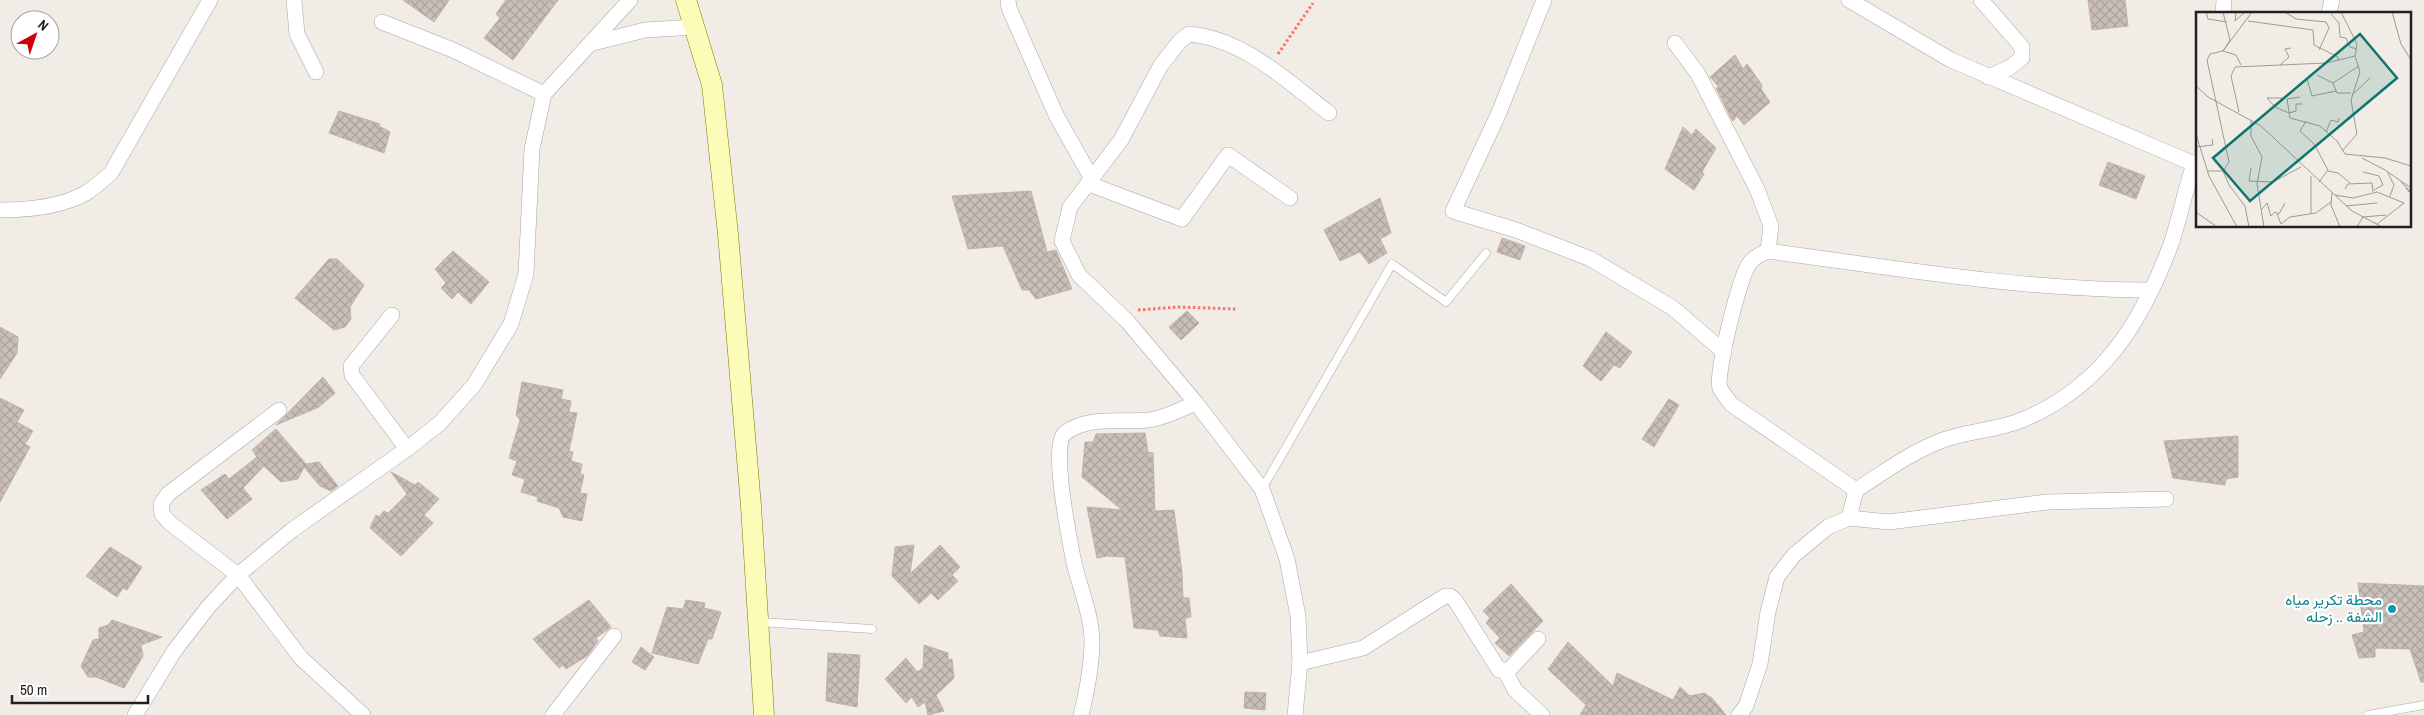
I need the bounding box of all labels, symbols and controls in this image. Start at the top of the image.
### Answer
north arrow [10,10,60,60]
inset map [2196,12,2412,228]
text: N [34,15,52,35]
place label: محطة تكرير مياه الشفة .. زحله [2285,589,2382,627]
marker: محطة تكرير مياه الشفة .. زحله [2386,603,2398,615]
scale bar [12,672,149,704]
text: 50 m [20,679,47,700]

